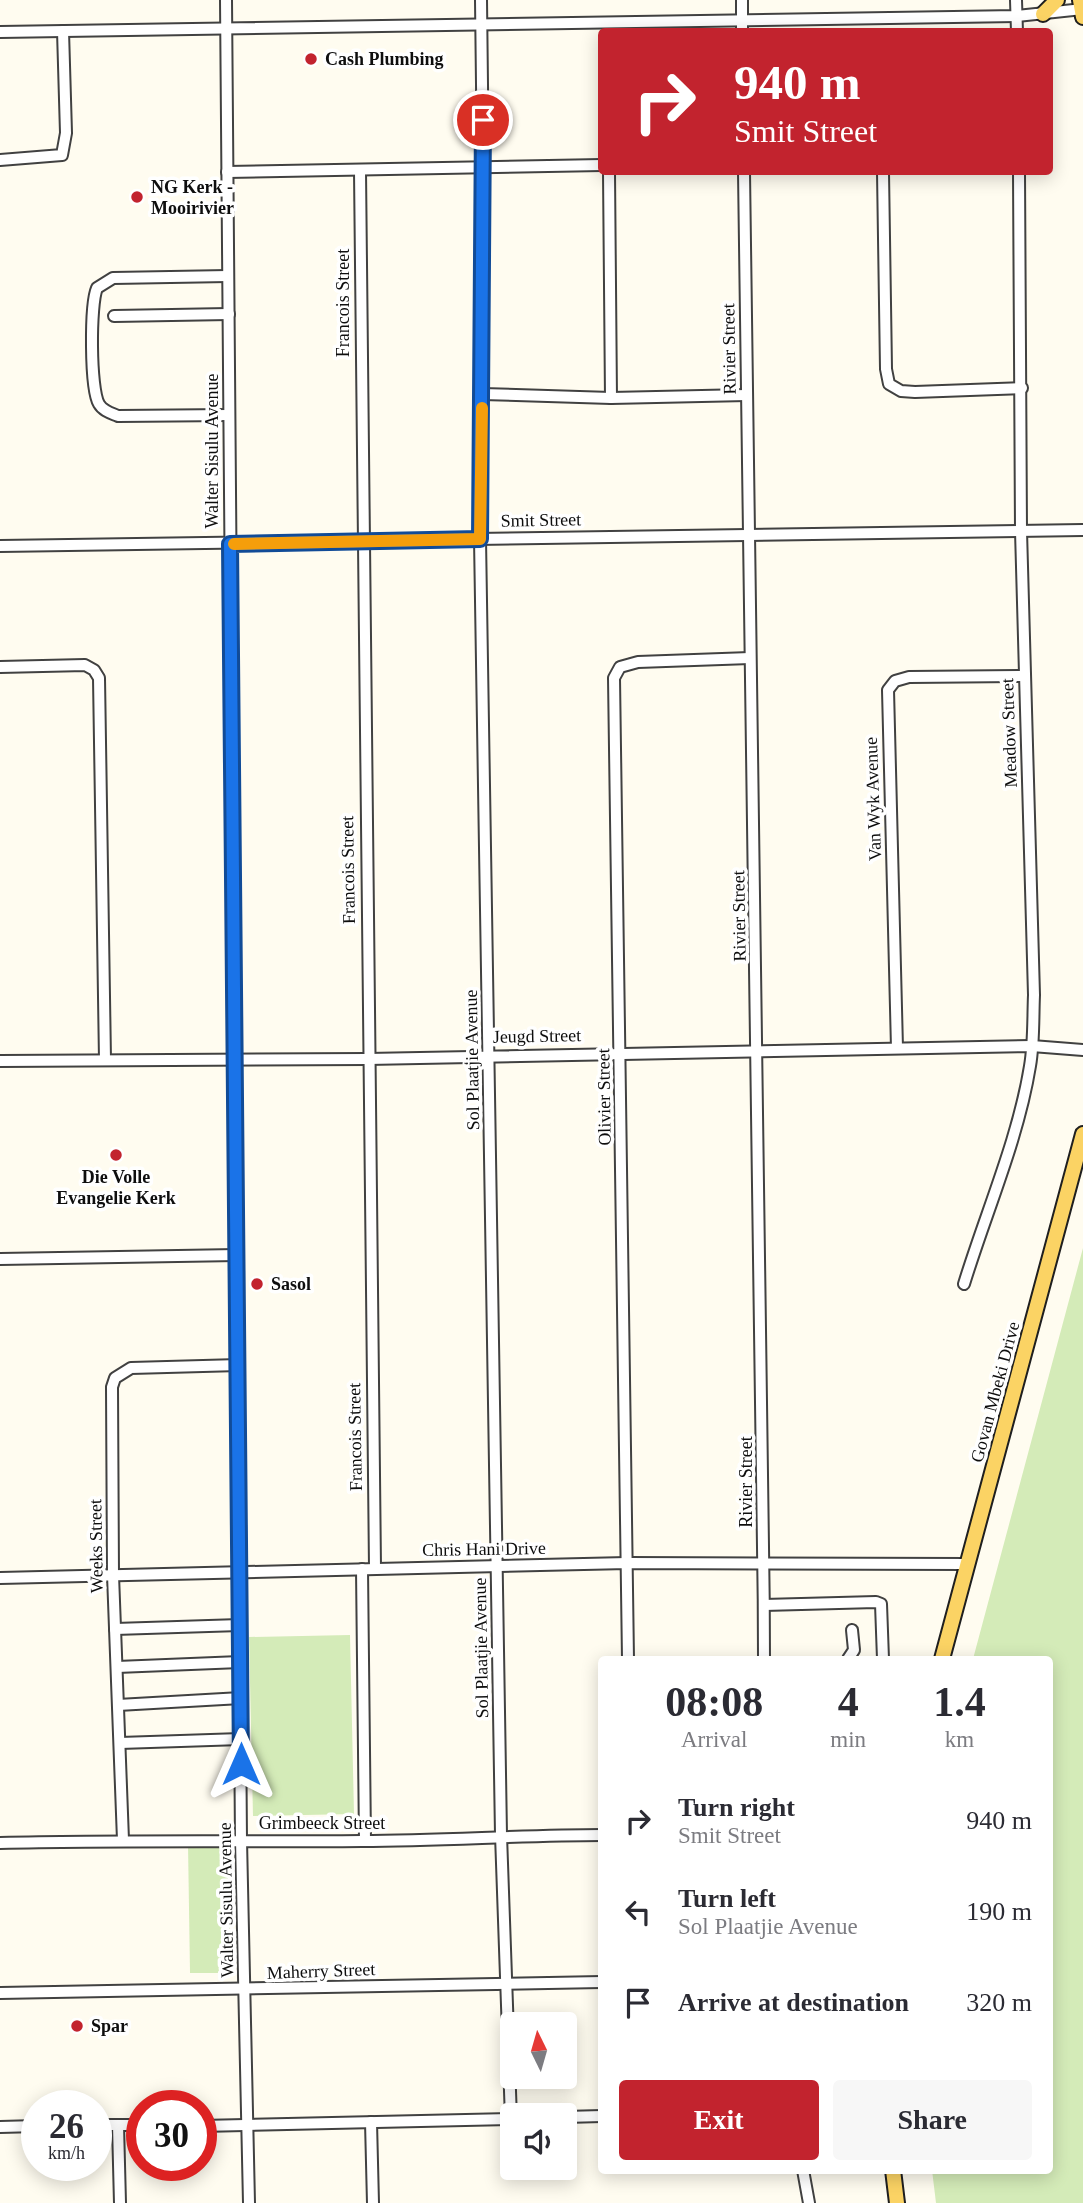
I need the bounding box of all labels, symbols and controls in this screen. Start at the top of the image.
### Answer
place label: Cash Plumbing [325,49,444,69]
marker: Cash Plumbing [303,51,319,67]
text: 940 m [734,55,861,110]
icon: right [619,56,710,147]
pin [453,90,513,150]
icon: arrive [464,101,502,139]
text: Smit Street [734,113,877,149]
place label: NG Kerk - Mooirivier [151,177,234,218]
marker: NG Kerk - Mooirivier [129,189,145,205]
street label: Francois Street [333,249,353,357]
street label: Rivier Street [718,303,740,395]
street label: Walter Sisulu Avenue [202,373,222,529]
street label: Smit Street [501,509,581,531]
street label: Meadow Street [997,678,1021,788]
street label: Van Wyk Avenue [861,737,885,861]
street label: Francois Street [337,816,359,924]
street label: Rivier Street [728,870,750,962]
street label: Sol Plaatjie Avenue [461,990,483,1130]
street label: Jeugd Street [493,1025,581,1047]
street label: Olivier Street [593,1048,615,1146]
marker: Die Volle Evangelie Kerk [108,1147,124,1163]
place label: Die Volle Evangelie Kerk [56,1167,176,1208]
place label: Sasol [271,1274,311,1294]
marker: Sasol [249,1276,265,1292]
street label: Govan Mbeki Drive [967,1319,1023,1465]
street label: Francois Street [344,1383,366,1491]
street label: Rivier Street [736,1436,756,1528]
street label: Weeks Street [85,1499,107,1593]
street label: Chris Hani Drive [422,1538,546,1560]
street label: Sol Plaatjie Avenue [470,1578,492,1718]
text: 08:08 [665,1679,763,1725]
text: 4 [838,1679,859,1725]
text: 1.4 [933,1679,986,1725]
position arrow [204,1727,278,1801]
text: Arrival [681,1727,747,1752]
text: min [830,1727,866,1752]
text: km [945,1727,974,1752]
text: Turn right [678,1793,795,1822]
icon: right [619,1802,657,1840]
text: 940 m [966,1806,1032,1835]
street label: Grimbeeck Street [259,1813,385,1833]
street label: Walter Sisulu Avenue [215,1822,237,1978]
text: Smit Street [678,1823,781,1848]
text: Turn left [678,1884,776,1913]
icon: left [619,1893,657,1931]
text: 190 m [966,1897,1032,1926]
text: Sol Plaatjie Avenue [678,1914,858,1939]
street label: Maherry Street [266,1959,376,1983]
icon: arrive [619,1984,657,2022]
text: Arrive at destination [678,1988,909,2017]
text: 320 m [966,1988,1032,2017]
north arrow [500,2012,578,2090]
map controls [500,2012,577,2180]
place label: Spar [91,2016,128,2036]
marker: Spar [69,2018,85,2034]
button: Exit [619,2080,819,2160]
button: Share [833,2080,1032,2160]
speed limit sign: 30 [126,2090,217,2181]
button: sound [500,2103,577,2180]
text: 26 [49,2107,84,2146]
text: km/h [48,2143,85,2163]

